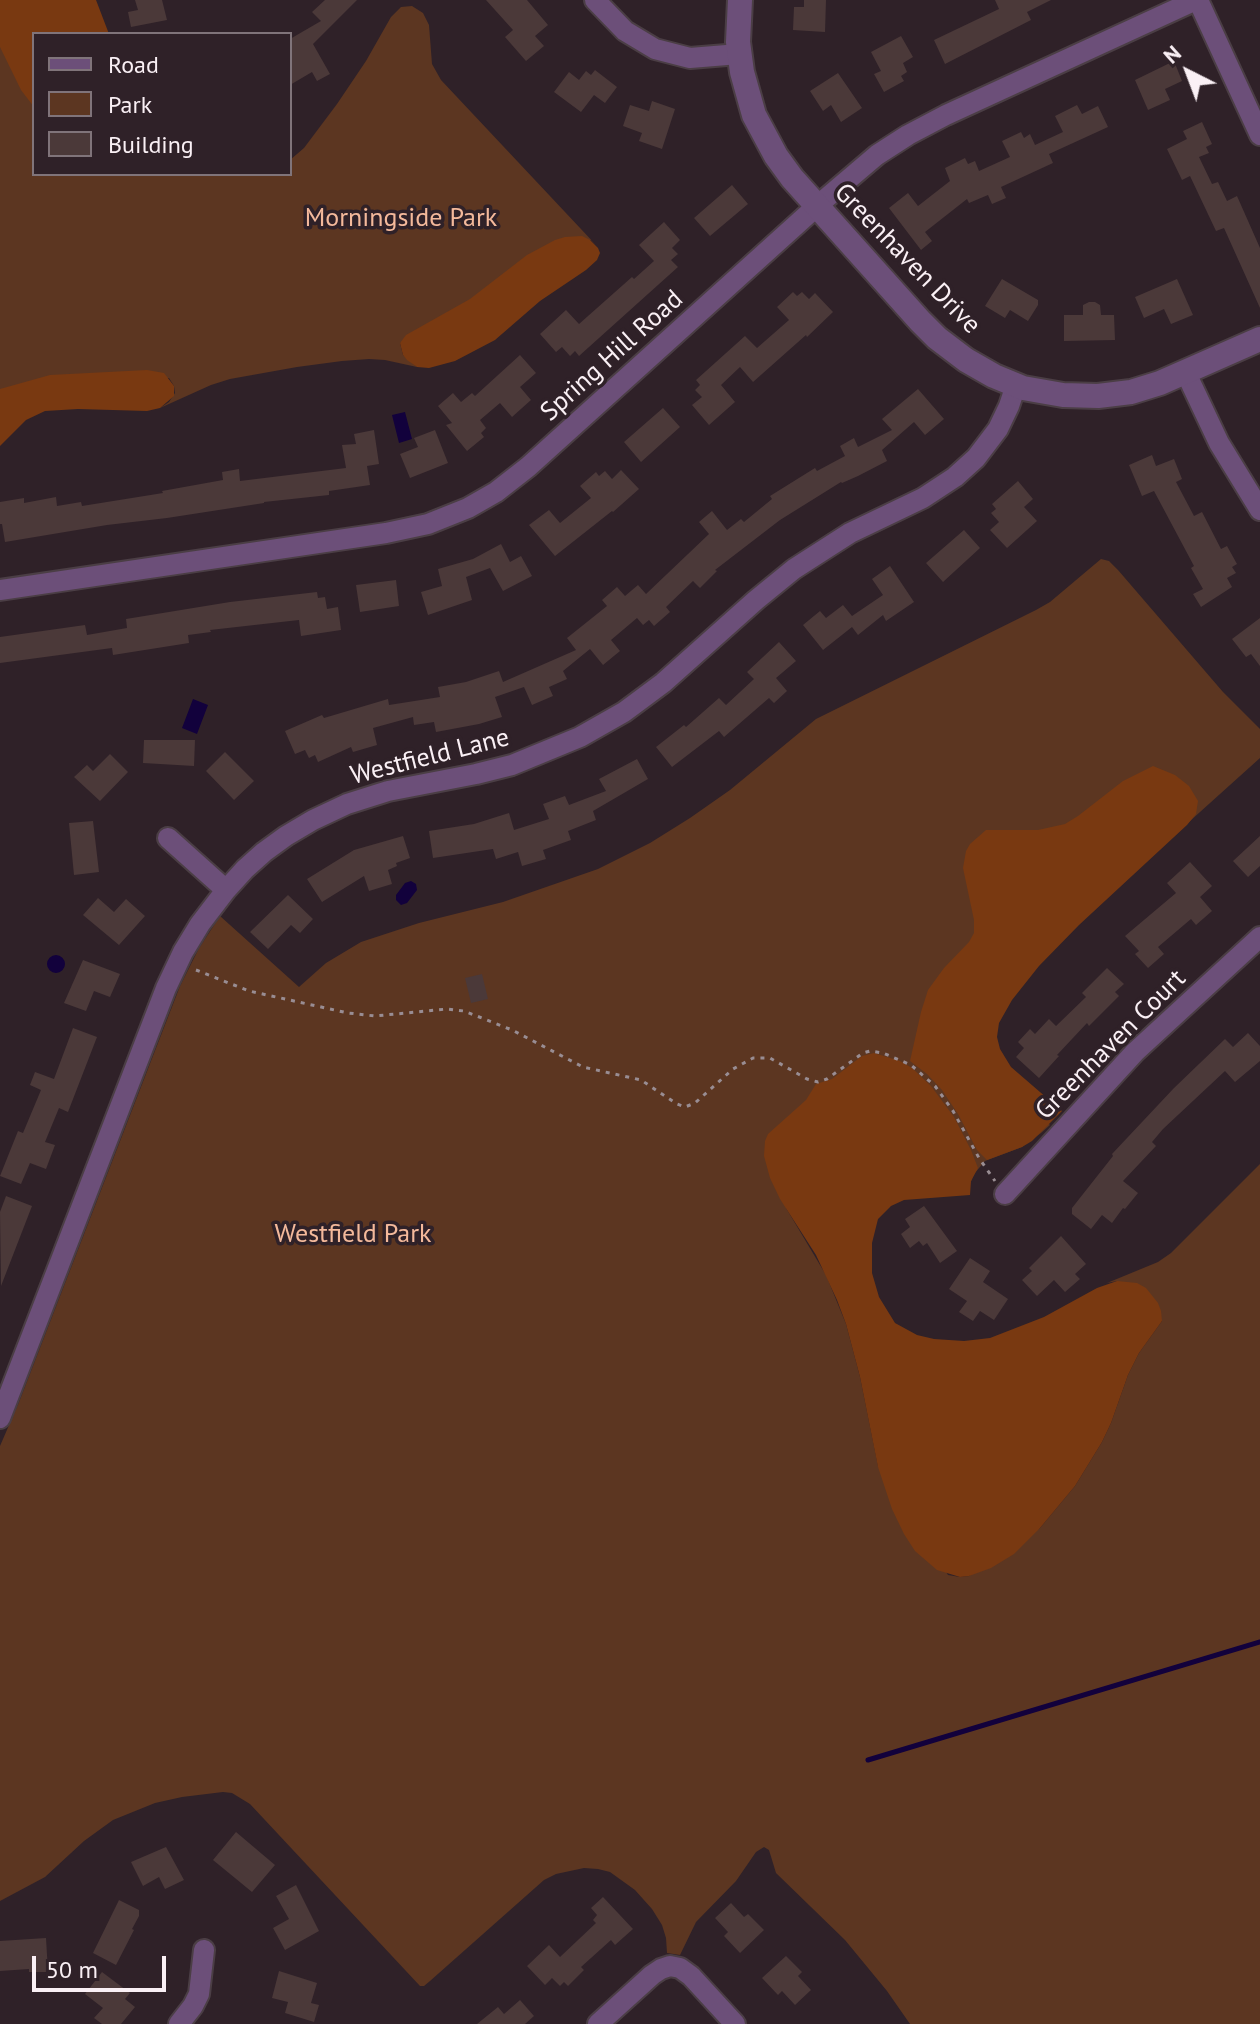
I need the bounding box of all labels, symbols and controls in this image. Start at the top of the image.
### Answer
legend [32,32,292,176]
north arrow [1148,32,1228,112]
text: N [1157,39,1187,69]
text: Road [108,49,159,80]
text: Park [108,89,152,120]
text: Building [108,129,194,160]
street label: Greenhaven Drive [827,177,987,341]
park label: Morningside Park [305,203,497,235]
street label: Spring Hill Road [535,284,689,428]
street label: Westfield Lane [347,722,513,792]
street label: Greenhaven Court [1030,964,1192,1126]
park label: Westfield Park [275,1219,431,1251]
scale bar [36,1940,170,1990]
text: 50 m [46,1954,98,1985]

